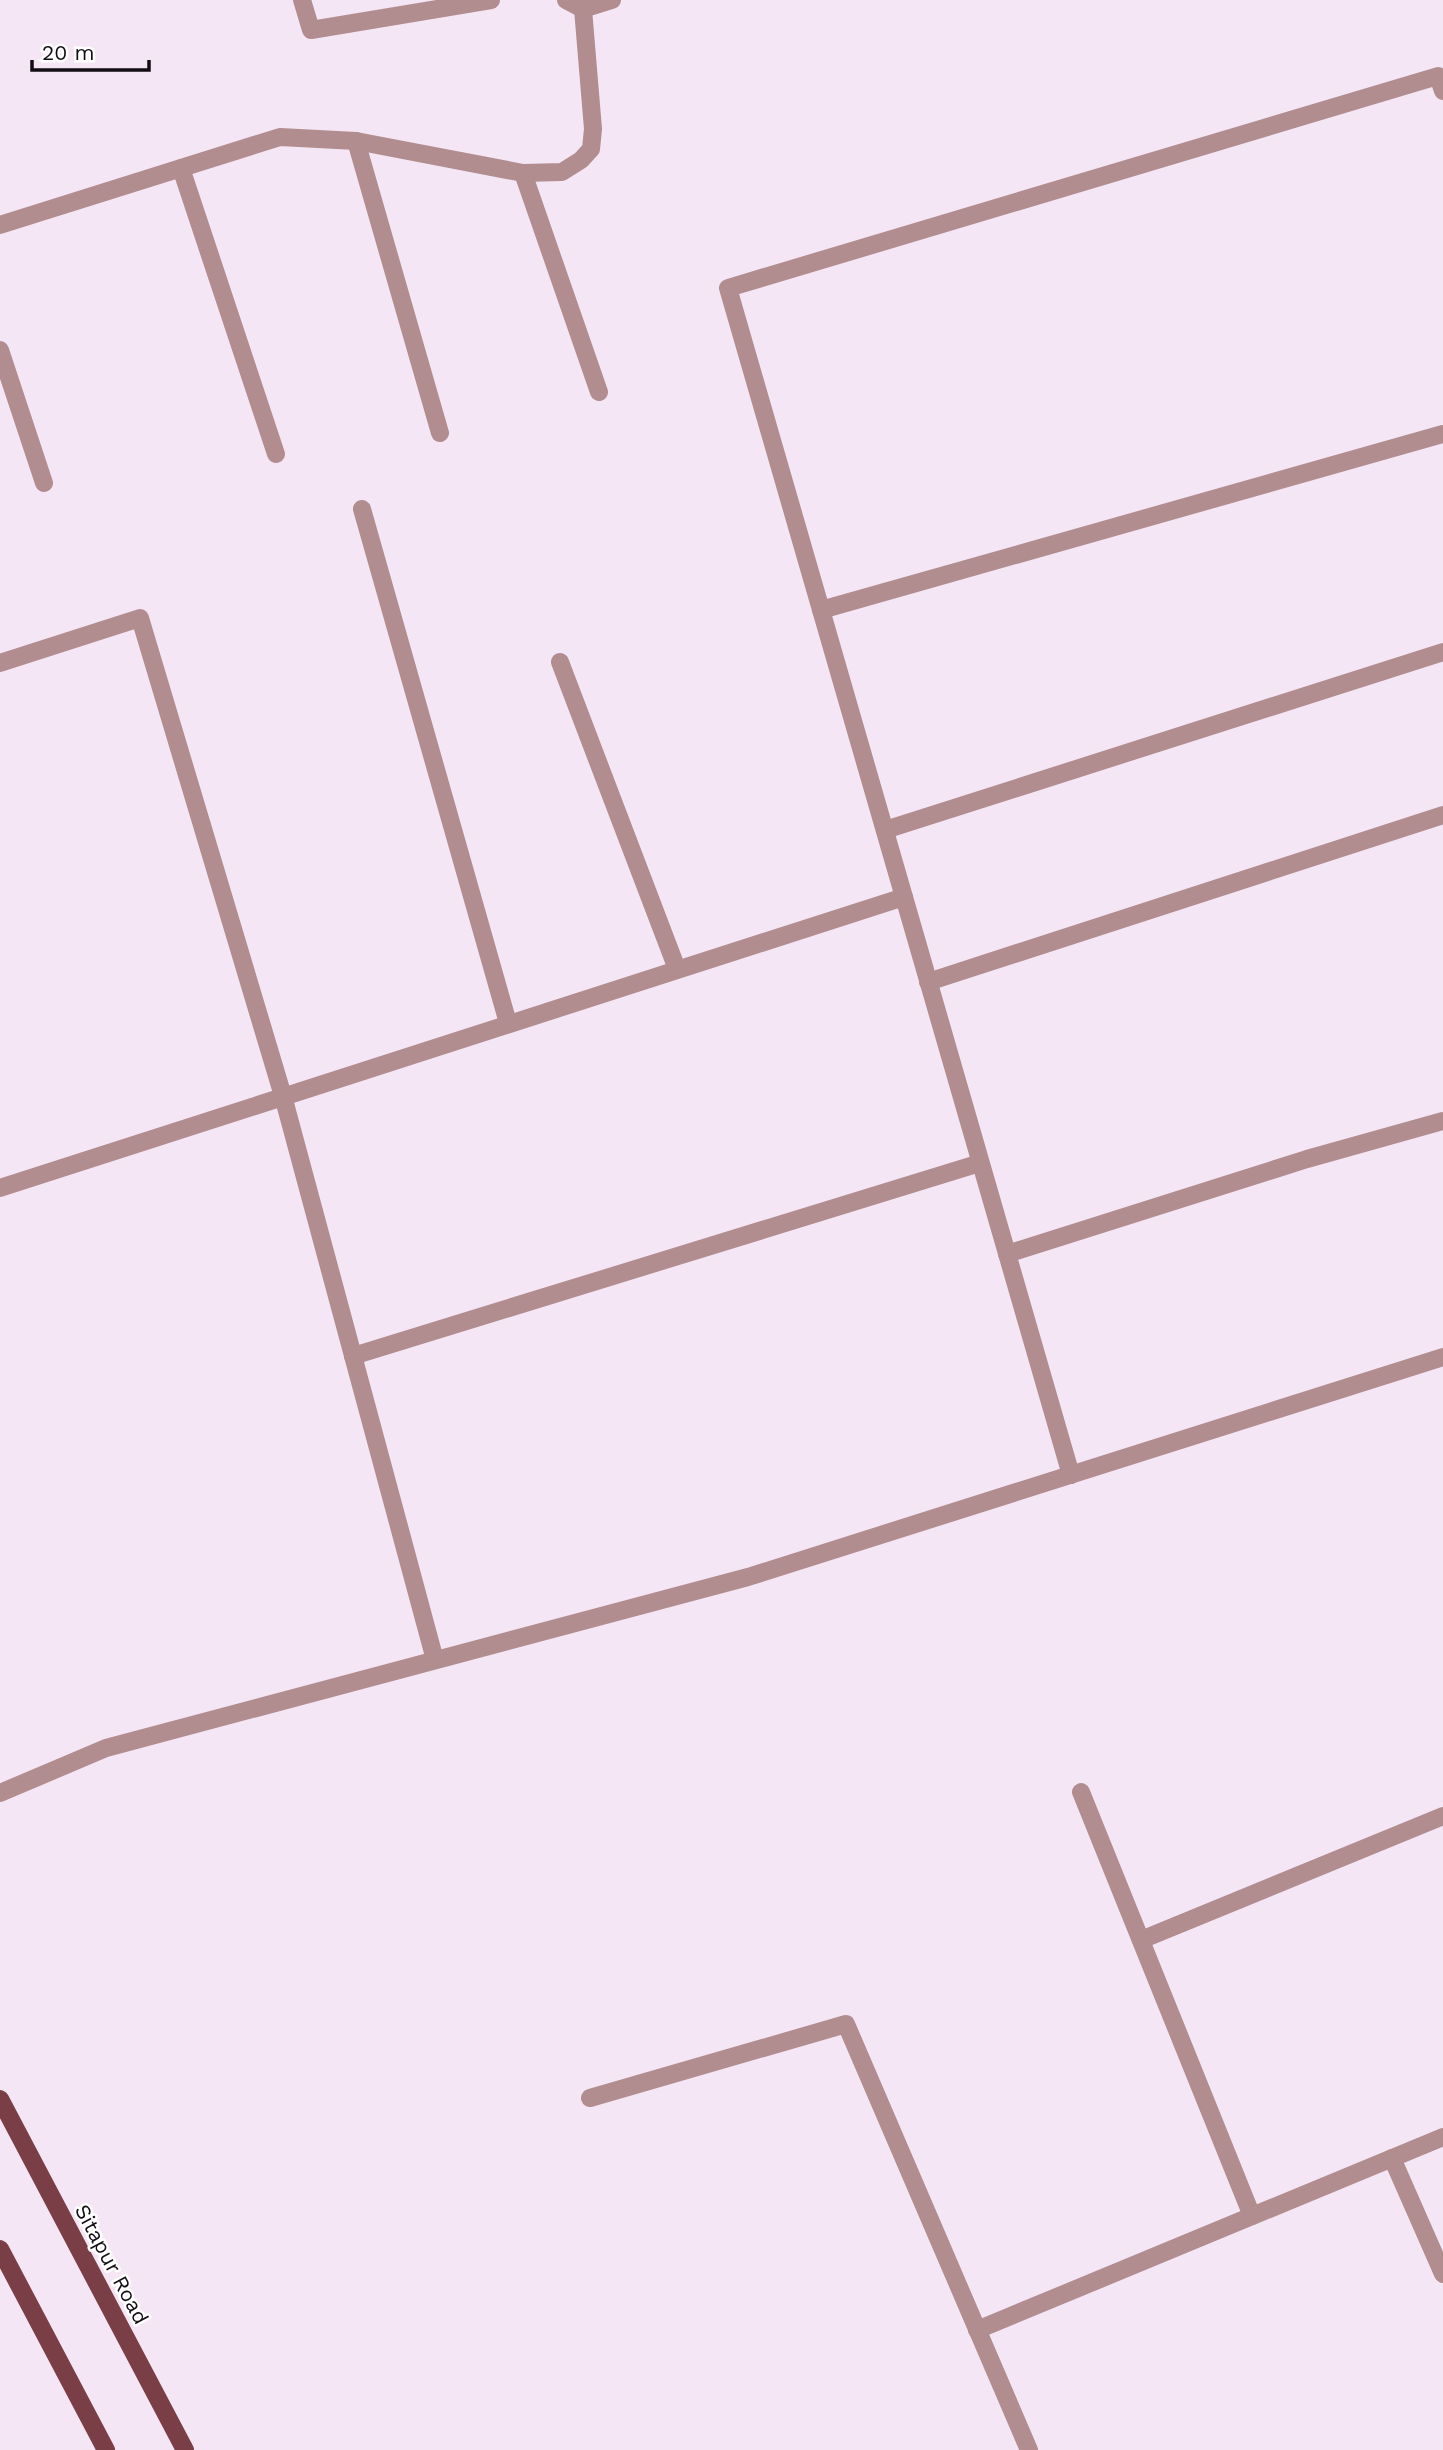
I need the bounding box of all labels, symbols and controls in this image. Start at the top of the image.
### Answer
scale bar [32,28,149,72]
text: 20 m [42,40,94,65]
street label: Sitapur Road [70,2200,154,2328]

